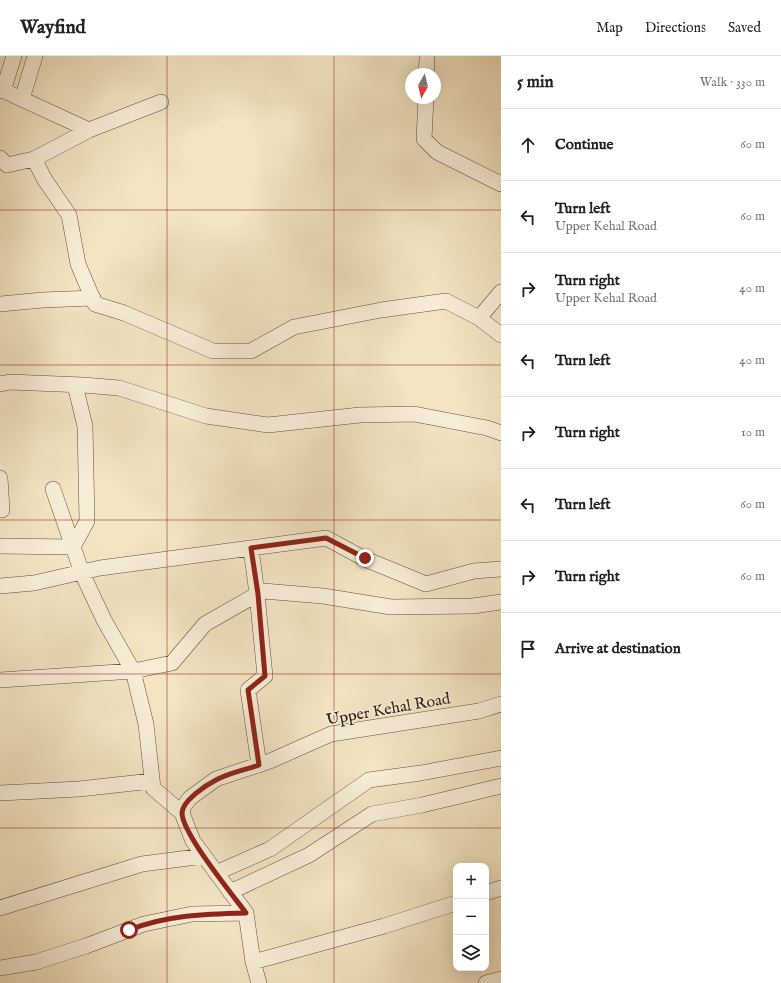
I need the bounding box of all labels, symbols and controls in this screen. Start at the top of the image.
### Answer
text: Wayfind [20,16,86,40]
text: Map [596,19,623,37]
text: Directions [645,19,706,37]
text: Saved [728,19,761,37]
north arrow [405,68,441,104]
text: 5 min [517,72,554,93]
text: Walk · 330 m [700,74,765,91]
icon: ahead [517,134,539,156]
text: Continue [555,135,613,154]
text: 60 m [740,136,765,153]
text: Turn left [555,199,611,218]
icon: left [517,206,539,228]
text: 60 m [740,208,765,225]
text: Upper Kehal Road [555,218,657,235]
text: Turn right [555,271,620,290]
icon: right [517,278,539,300]
text: 40 m [739,280,765,297]
text: Upper Kehal Road [555,290,657,307]
icon: left [517,350,539,372]
text: Turn left [555,351,611,370]
text: 40 m [739,352,765,369]
icon: right [517,422,539,444]
text: Turn right [555,423,620,442]
text: 10 m [741,424,765,441]
icon: left [517,494,539,516]
text: Turn left [555,495,611,514]
text: 60 m [740,496,765,513]
route end [356,549,374,567]
icon: right [517,566,539,588]
text: Turn right [555,567,620,586]
text: 60 m [740,568,765,585]
icon: arrive [517,638,539,660]
text: Arrive at destination [555,639,681,658]
street label: Upper Kehal Road [325,689,452,731]
map controls [453,863,489,971]
button: + [453,863,489,899]
button: − [453,899,489,935]
route start [120,921,138,939]
button: layers [453,935,489,971]

